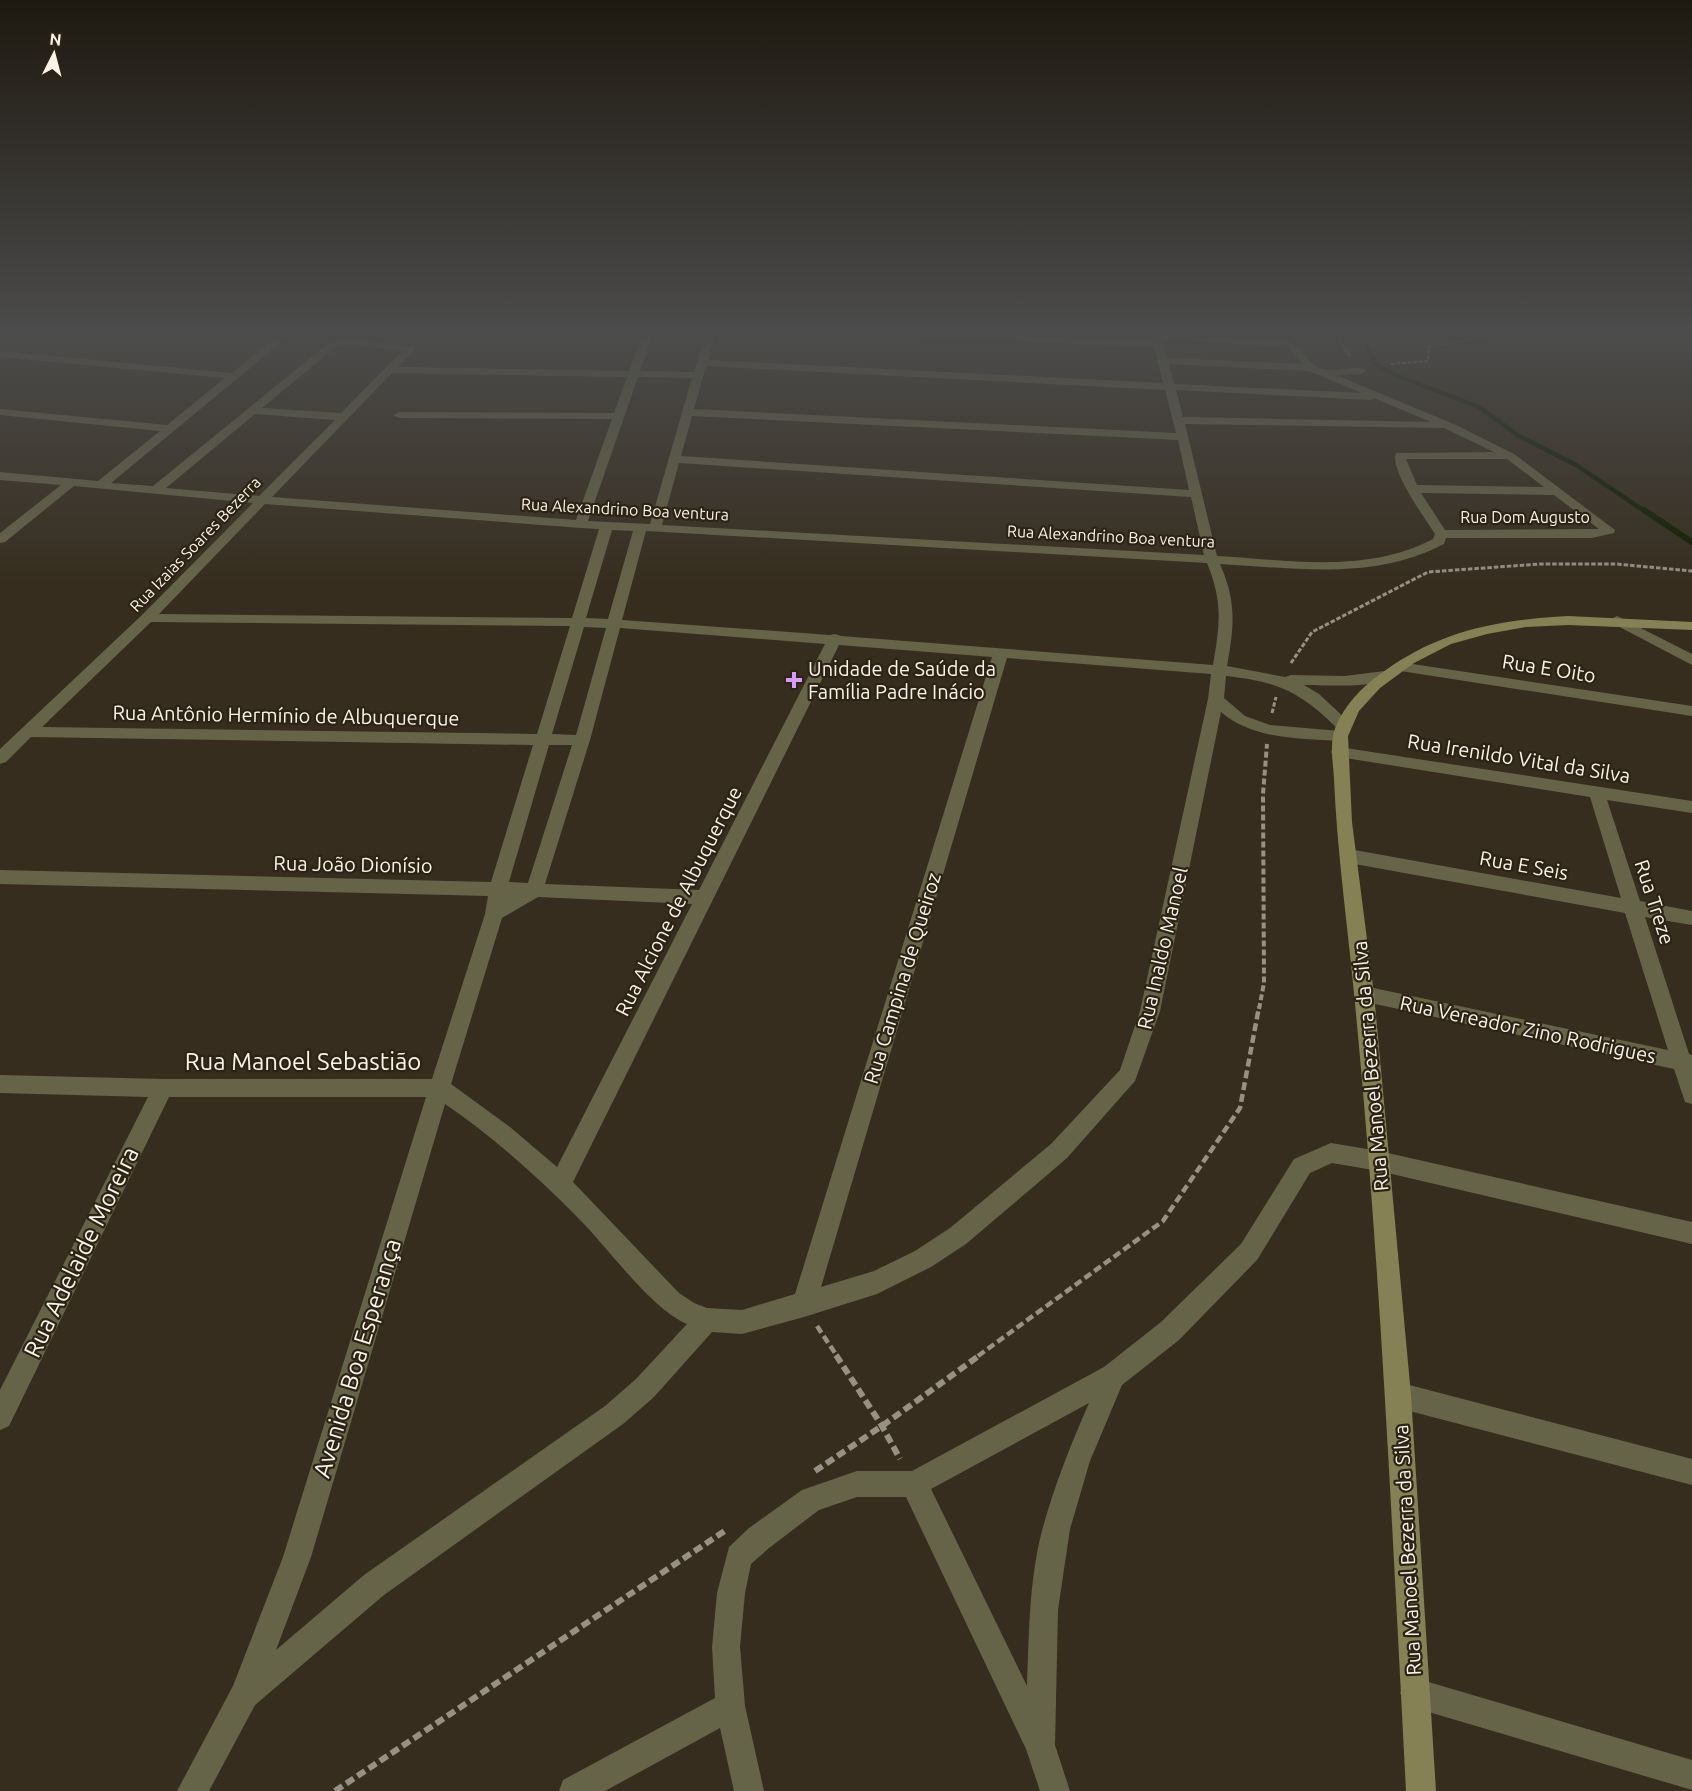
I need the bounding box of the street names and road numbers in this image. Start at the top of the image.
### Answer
street label: Rua Izaias Soares Bezerra [126,473,264,615]
street label: Rua Alexandrino Boa ventura [521,495,729,523]
street label: Rua Dom Augusto [1460,508,1590,526]
street label: Rua Alexandrino Boa ventura [1007,522,1215,550]
street label: Rua E Oito [1501,649,1597,687]
street label: Rua Antônio Hermínio de Albuquerque [112,700,460,730]
street label: Rua Irenildo Vital da Silva [1406,729,1632,787]
street label: Rua Alcione de Albuquerque [610,782,746,1020]
street label: Rua E Seis [1478,846,1570,884]
street label: Rua João Dionísio [273,851,433,877]
street label: Rua Treze [1630,857,1680,947]
street label: Rua Inaldo Manoel [1132,865,1192,1031]
street label: Rua Campina de Queiroz [859,870,945,1086]
street label: Rua Manoel Bezerra da Silva [1348,940,1392,1192]
street label: Rua Vereador Zino Rodrigues [1398,991,1658,1067]
street label: Rua Manoel Sebastião [185,1048,421,1075]
street label: Rua Adelaide Moreira [18,1142,144,1362]
street label: Avenida Boa Esperança [308,1235,406,1481]
street label: Rua Manoel Bezerra da Silva [1389,1424,1425,1676]

